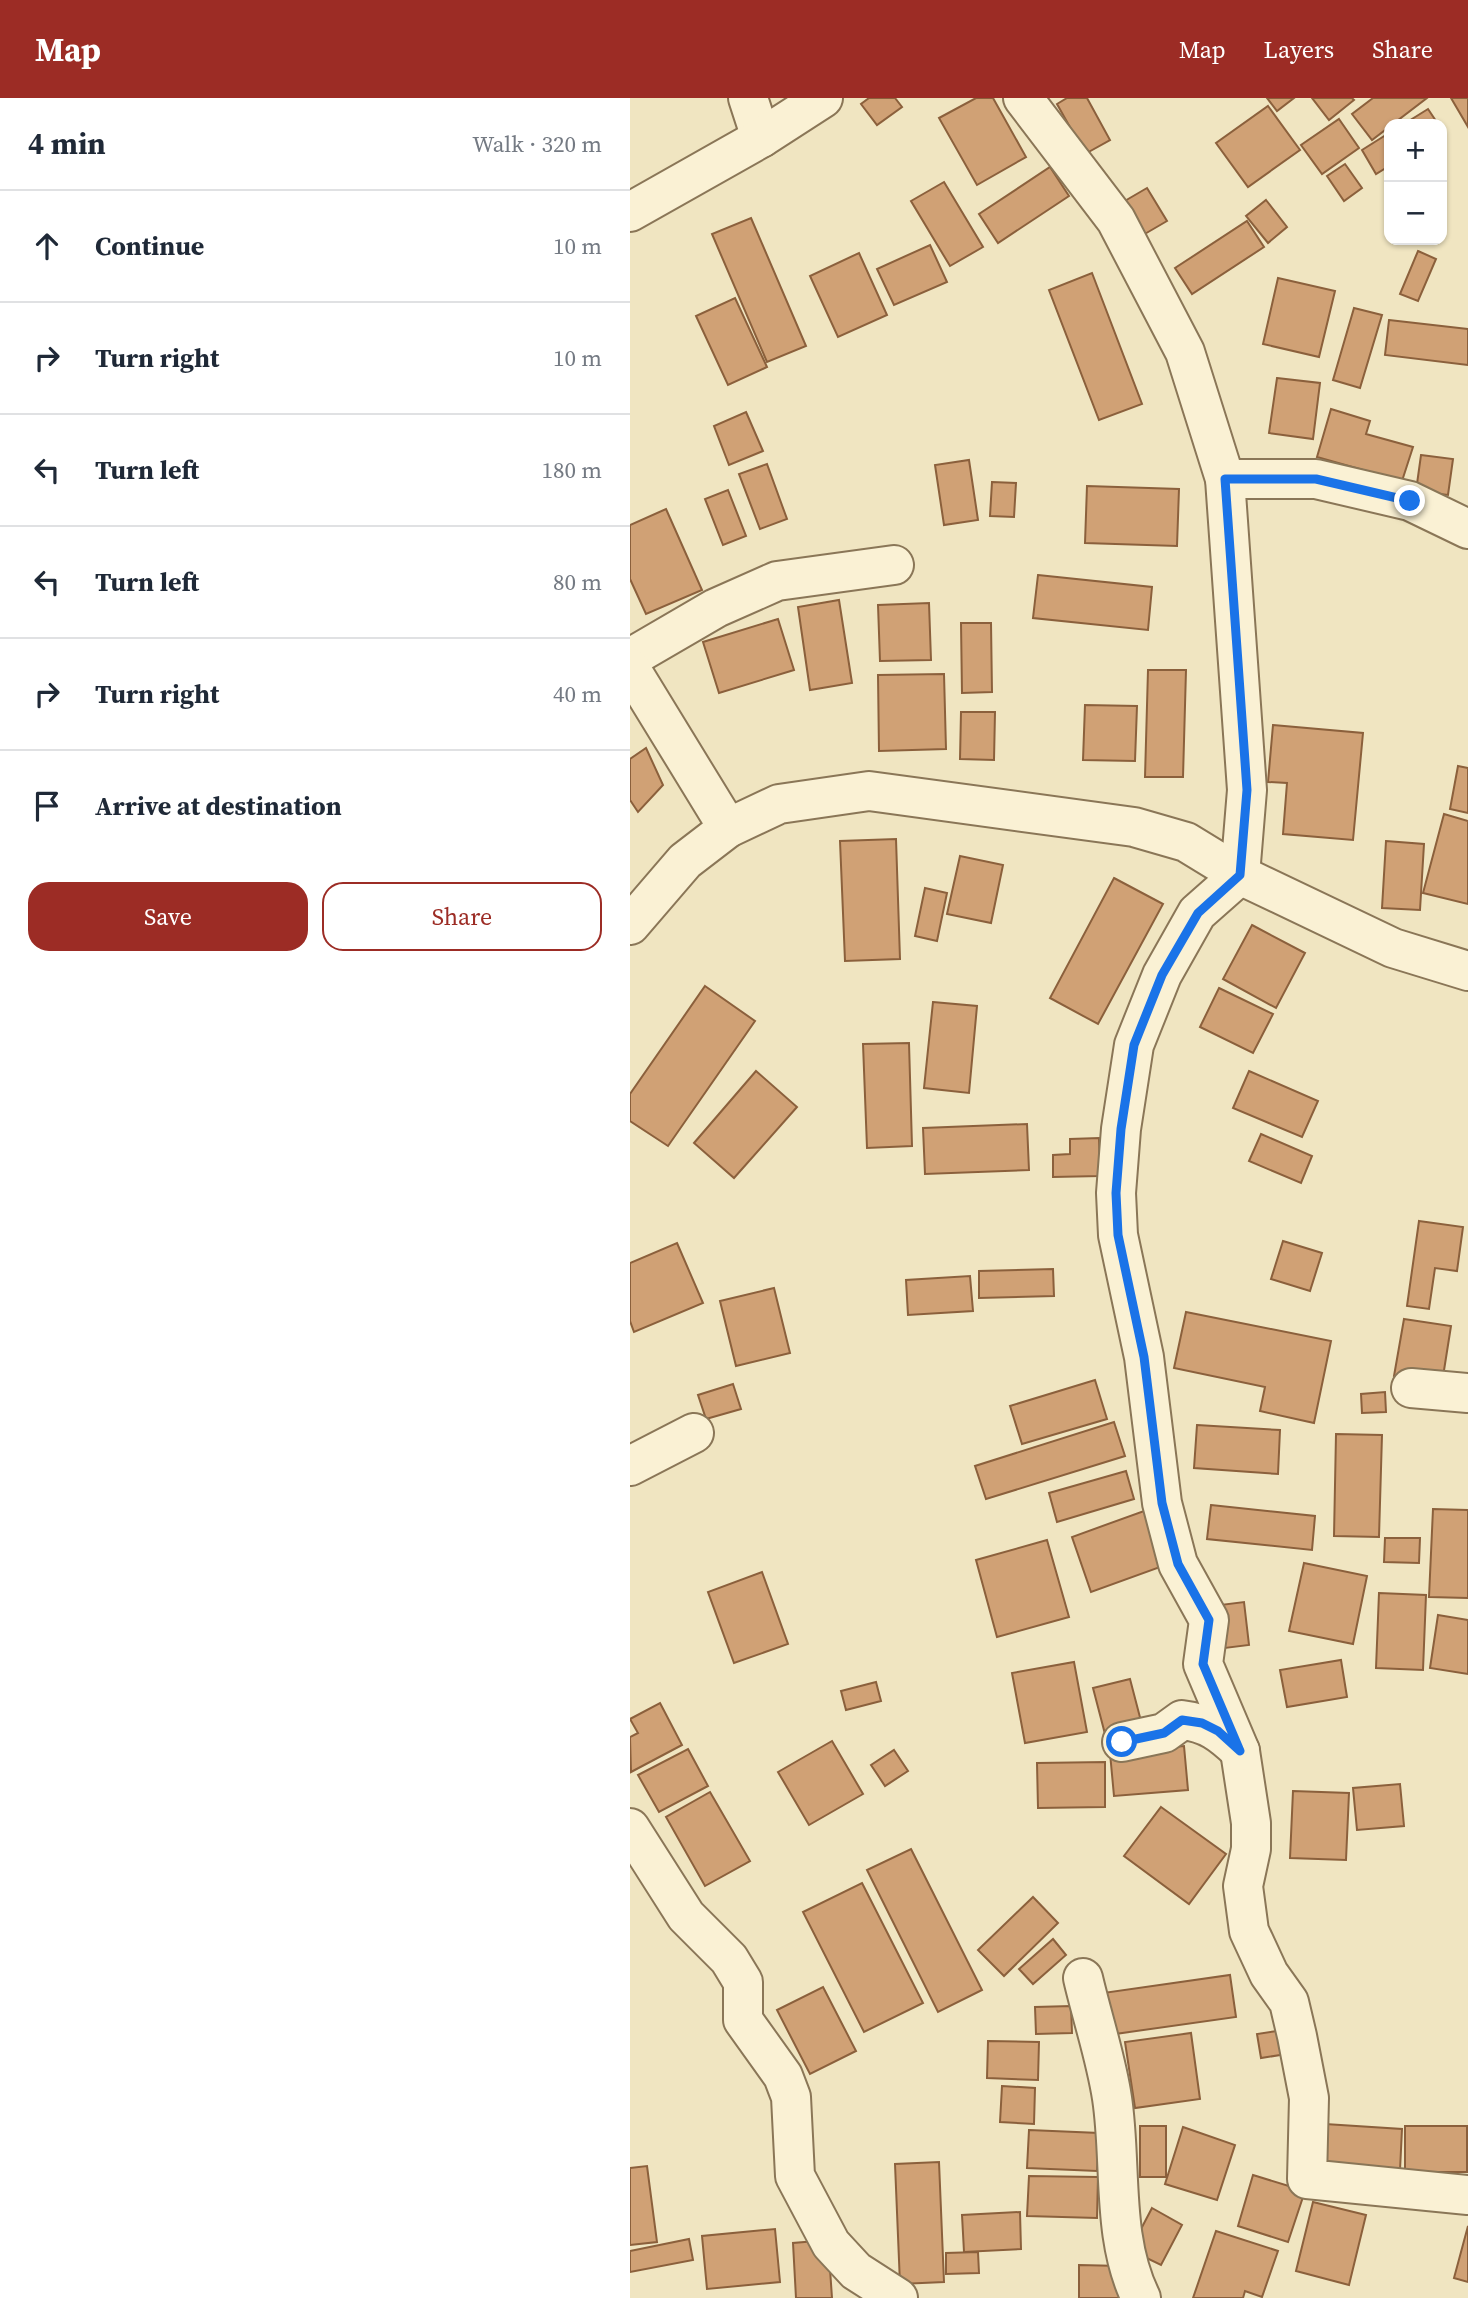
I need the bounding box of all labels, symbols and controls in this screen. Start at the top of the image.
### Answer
text: Map [35,27,101,72]
text: Map [1179,33,1226,66]
text: Layers [1264,33,1334,66]
text: Share [1372,33,1433,66]
map controls [1384,119,1447,245]
button: + [1384,119,1447,182]
text: 4 min [28,123,106,164]
text: Walk · 320 m [472,128,602,160]
button: − [1384,182,1447,245]
icon: ahead [28,227,66,265]
text: Continue [95,228,204,264]
text: 10 m [553,230,602,262]
icon: right [28,339,66,377]
text: Turn right [95,340,219,376]
text: 10 m [553,342,602,374]
icon: left [28,451,66,489]
text: Turn left [95,452,199,488]
text: 180 m [541,454,602,486]
route end [1394,485,1425,516]
icon: left [28,563,66,601]
text: Turn left [95,564,199,600]
text: 80 m [553,566,602,598]
icon: right [28,675,66,713]
text: Turn right [95,676,219,712]
text: 40 m [553,678,602,710]
icon: arrive [28,787,66,825]
text: Arrive at destination [95,788,342,824]
button: Save [28,882,308,951]
button: Share [322,882,602,951]
route start [1106,1726,1137,1757]

